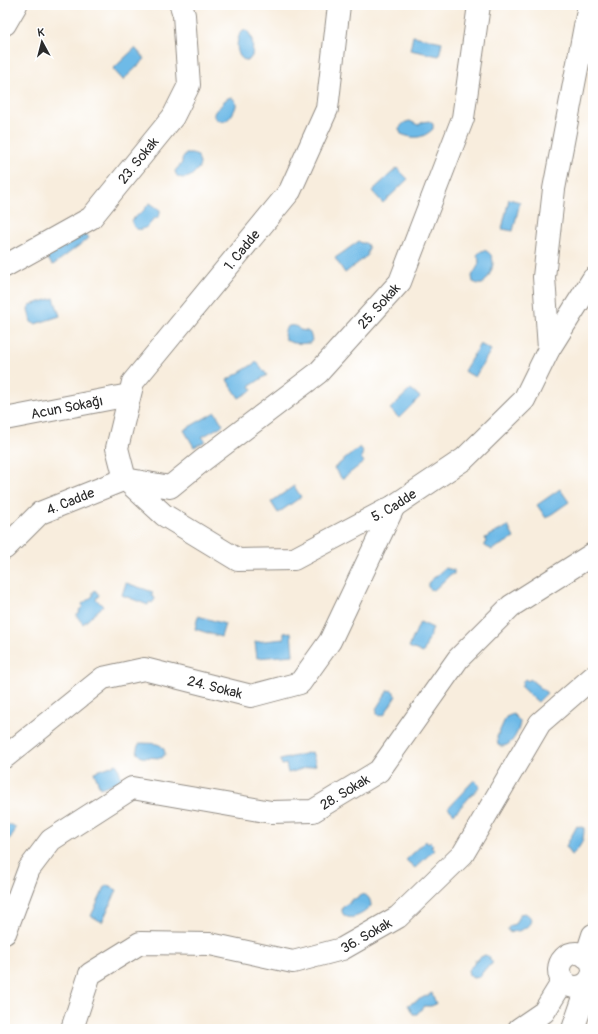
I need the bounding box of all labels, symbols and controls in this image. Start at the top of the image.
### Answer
north arrow [22,22,62,62]
text: K [37,26,45,39]
street label: 23. Sokak [114,133,162,187]
street label: 1. Cadde [220,226,263,274]
street label: 25. Sokak [354,279,404,332]
street label: Acun Sokağı [29,392,105,422]
street label: 4. Cadde [44,484,97,518]
street label: 5. Cadde [368,485,420,525]
street label: 24. Sokak [186,672,244,702]
street label: 28. Sokak [317,770,373,813]
street label: 36. Sokak [337,914,395,957]

